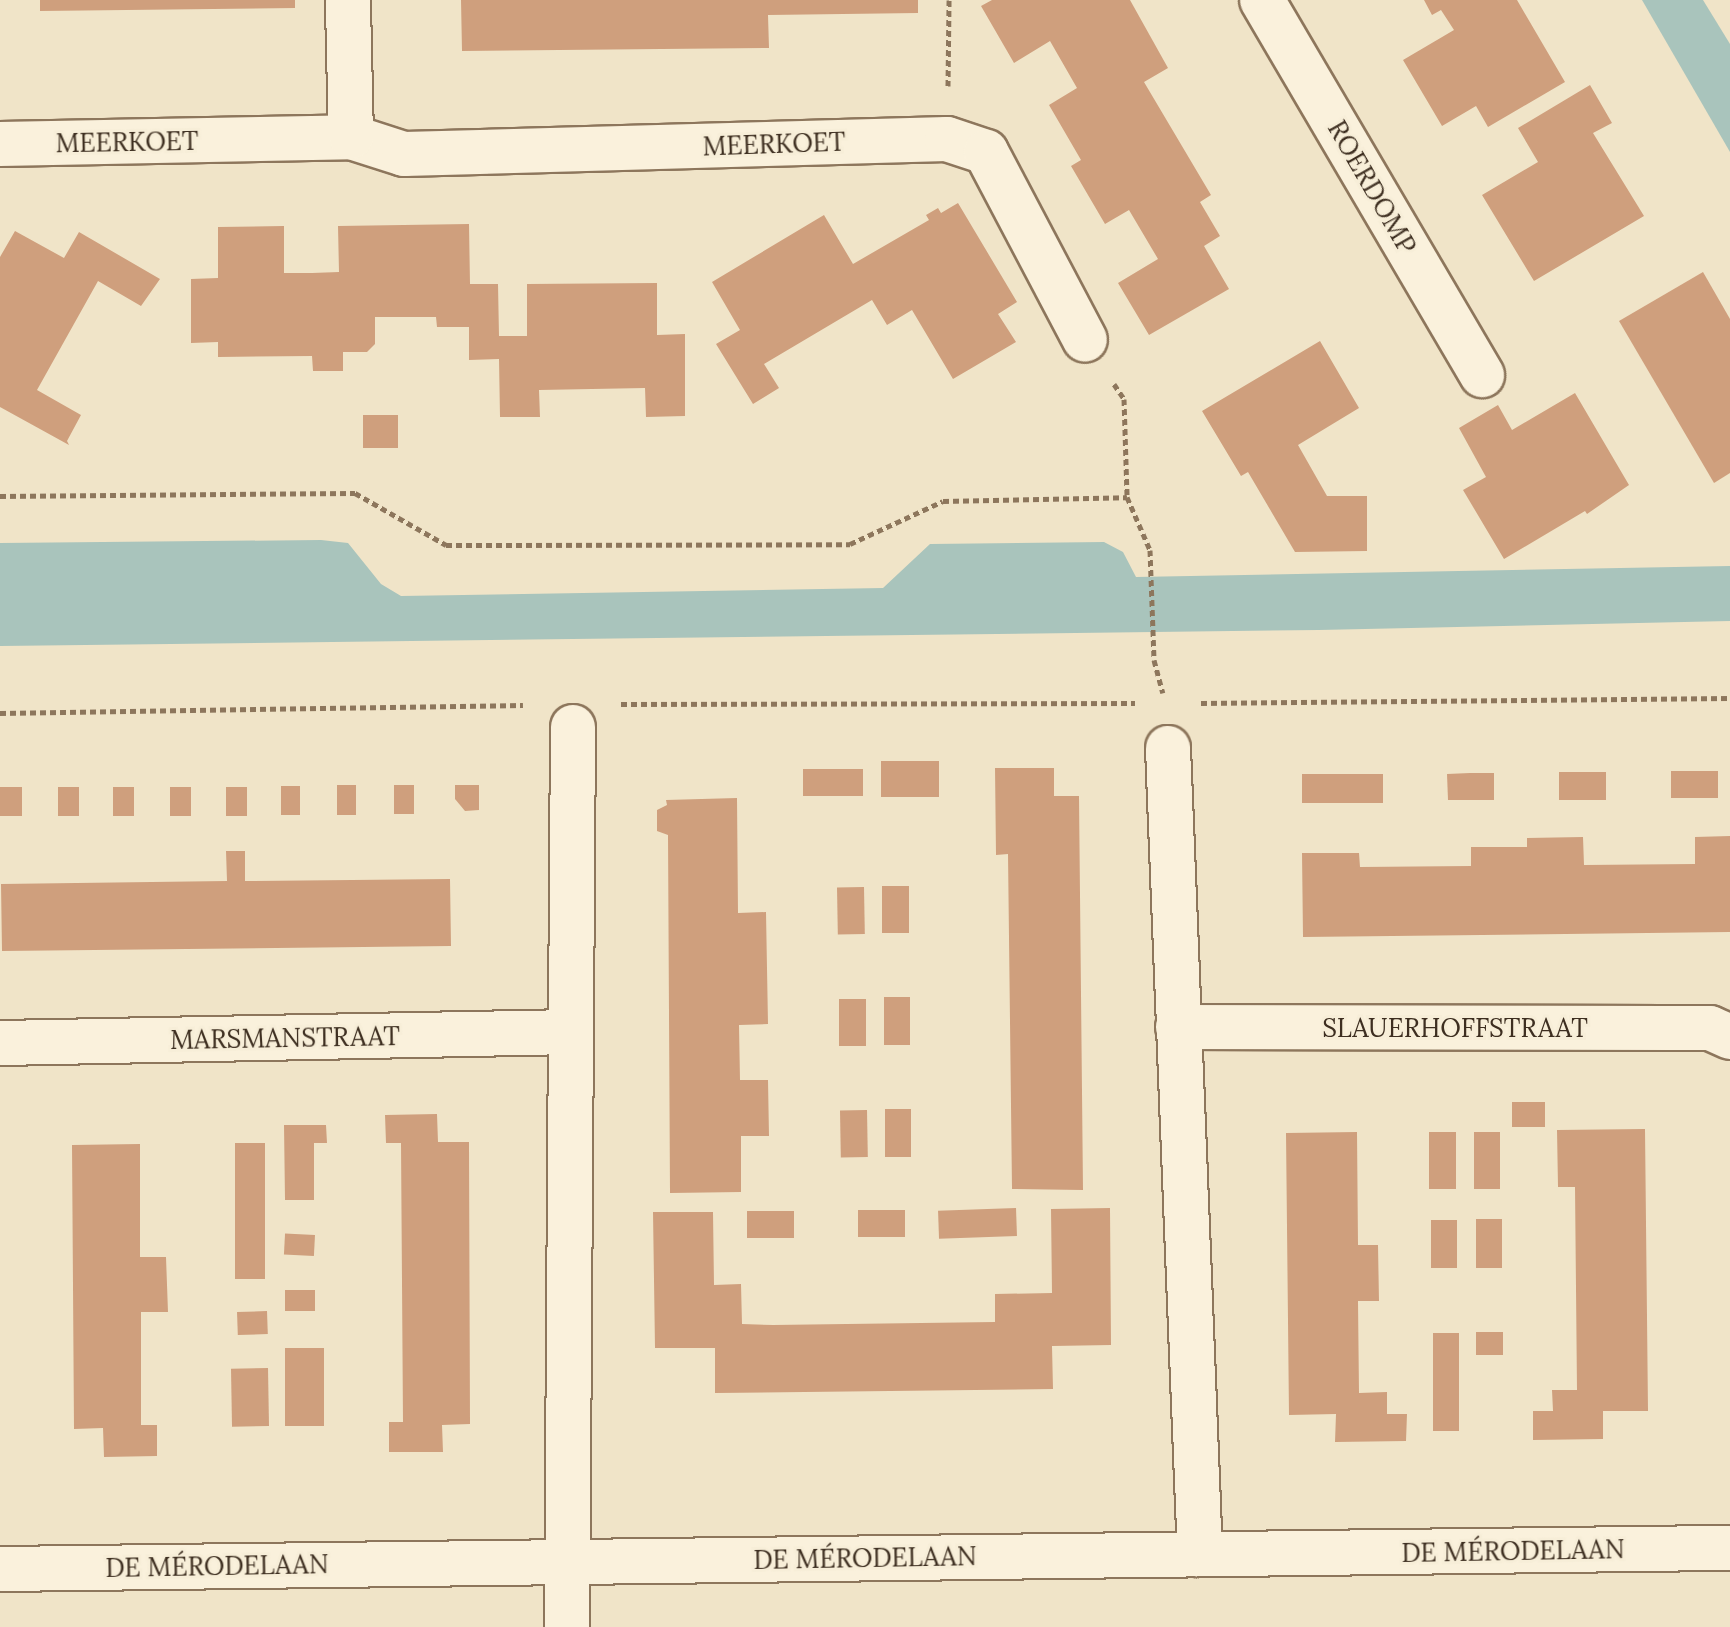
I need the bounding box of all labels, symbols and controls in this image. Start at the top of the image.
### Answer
street label: ROERDOMP [1321,115,1423,259]
street label: MEERKOET [55,125,199,159]
street label: MEERKOET [702,126,846,162]
street label: SLAUERHOFFSTRAAT [1322,1012,1588,1044]
street label: MARSMANSTRAAT [170,1020,400,1056]
street label: DE MÉRODELAAN [1401,1533,1625,1569]
street label: DE MÉRODELAAN [753,1540,977,1576]
street label: DE MÉRODELAAN [105,1548,329,1584]

